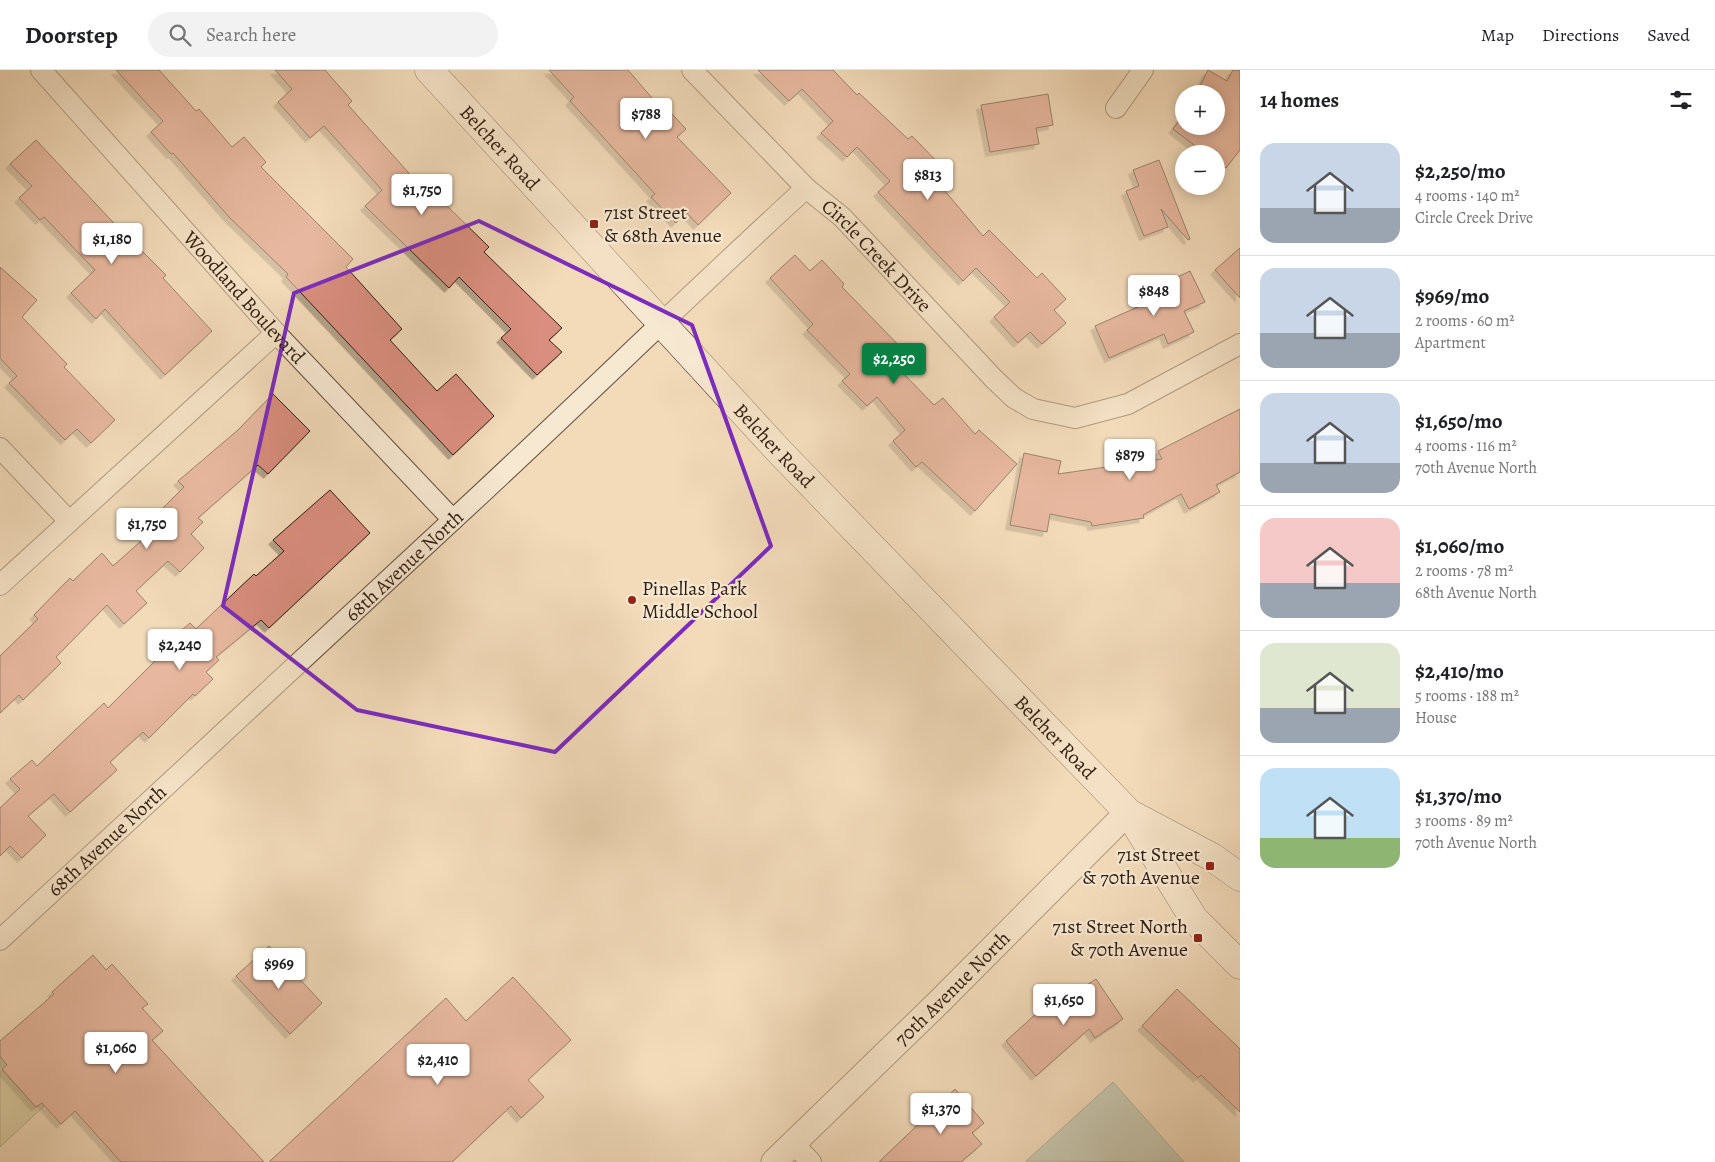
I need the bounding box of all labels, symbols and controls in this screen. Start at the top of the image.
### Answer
search box [148,12,498,57]
text: Doorstep [25,19,118,51]
icon: search [166,21,194,49]
text: Search here [206,22,296,48]
text: Map [1481,23,1514,47]
text: Directions [1542,23,1619,47]
text: Saved [1647,23,1690,47]
map controls [1175,85,1225,195]
button: + [1175,85,1225,135]
text: 14 homes [1260,86,1339,114]
icon: filters [1667,86,1695,114]
pin: $788 [616,98,676,140]
street label: Belcher Road [454,99,546,196]
text: $788 [631,103,661,125]
button: − [1175,145,1225,195]
text: $2,250/mo [1415,157,1506,185]
pin: $813 [898,158,958,201]
icon: home [1300,163,1360,223]
text: $813 [914,164,942,186]
pin: $1,750 [381,174,463,216]
text: $1,750 [402,179,442,201]
text: 4 rooms · 140 m² [1415,185,1520,207]
street label: Circle Creek Drive [816,193,938,318]
place label: 71st Street & 68th Avenue [604,199,722,249]
text: Circle Creek Drive [1415,207,1533,229]
marker: 71st Street & 68th Avenue [588,218,600,230]
pin: $1,180 [71,222,153,265]
street label: Woodland Boulevard [177,224,312,370]
text: $1,180 [93,228,131,250]
pin: $848 [1124,274,1184,317]
text: $848 [1139,280,1169,302]
text: $969/mo [1415,282,1489,310]
icon: home [1300,288,1360,348]
text: 2 rooms · 60 m² [1415,310,1515,332]
text: Apartment [1415,332,1486,354]
pin: $2,250 [853,342,935,385]
text: $2,250 [873,348,915,370]
street label: Belcher Road [728,397,821,494]
text: $1,650/mo [1415,407,1503,435]
icon: home [1300,413,1360,473]
text: 4 rooms · 116 m² [1415,435,1517,457]
pin: $879 [1100,438,1160,481]
text: $879 [1115,444,1145,466]
text: 70th Avenue North [1415,457,1537,479]
street label: 68th Avenue North [339,503,469,627]
pin: $1,750 [106,508,188,550]
text: $1,750 [127,513,167,535]
text: $1,060/mo [1415,532,1504,560]
icon: home [1300,538,1360,598]
text: 2 rooms · 78 m² [1415,560,1513,582]
place label: Pinellas Park Middle School [642,575,758,625]
text: 68th Avenue North [1415,582,1537,604]
marker: Pinellas Park Middle School [626,594,638,606]
pin: $2,240 [139,628,221,671]
text: $2,240 [159,634,201,656]
text: $2,410/mo [1415,657,1504,685]
icon: home [1300,663,1360,723]
text: 5 rooms · 188 m² [1415,685,1519,707]
street label: Belcher Road [1008,689,1102,785]
text: House [1415,707,1457,729]
street label: 68th Avenue North [42,778,172,902]
text: $1,370/mo [1415,782,1502,810]
icon: home [1300,788,1360,848]
text: 3 rooms · 89 m² [1415,810,1513,832]
text: 70th Avenue North [1415,832,1537,854]
place label: 71st Street & 70th Avenue [1082,841,1200,891]
marker: 71st Street & 70th Avenue [1204,860,1216,872]
place label: 71st Street North & 70th Avenue [1052,913,1188,963]
street label: 70th Avenue North [888,924,1016,1052]
marker: 71st Street North & 70th Avenue [1192,932,1204,944]
pin: $969 [249,948,309,990]
text: $969 [264,953,294,975]
pin: $1,650 [1023,984,1105,1026]
text: $1,650 [1044,989,1084,1011]
pin: $1,060 [75,1032,157,1074]
text: $1,060 [95,1037,137,1059]
pin: $2,410 [397,1044,479,1086]
text: $2,410 [418,1049,458,1071]
pin: $1,370 [900,1092,982,1135]
text: $1,370 [921,1098,961,1120]

